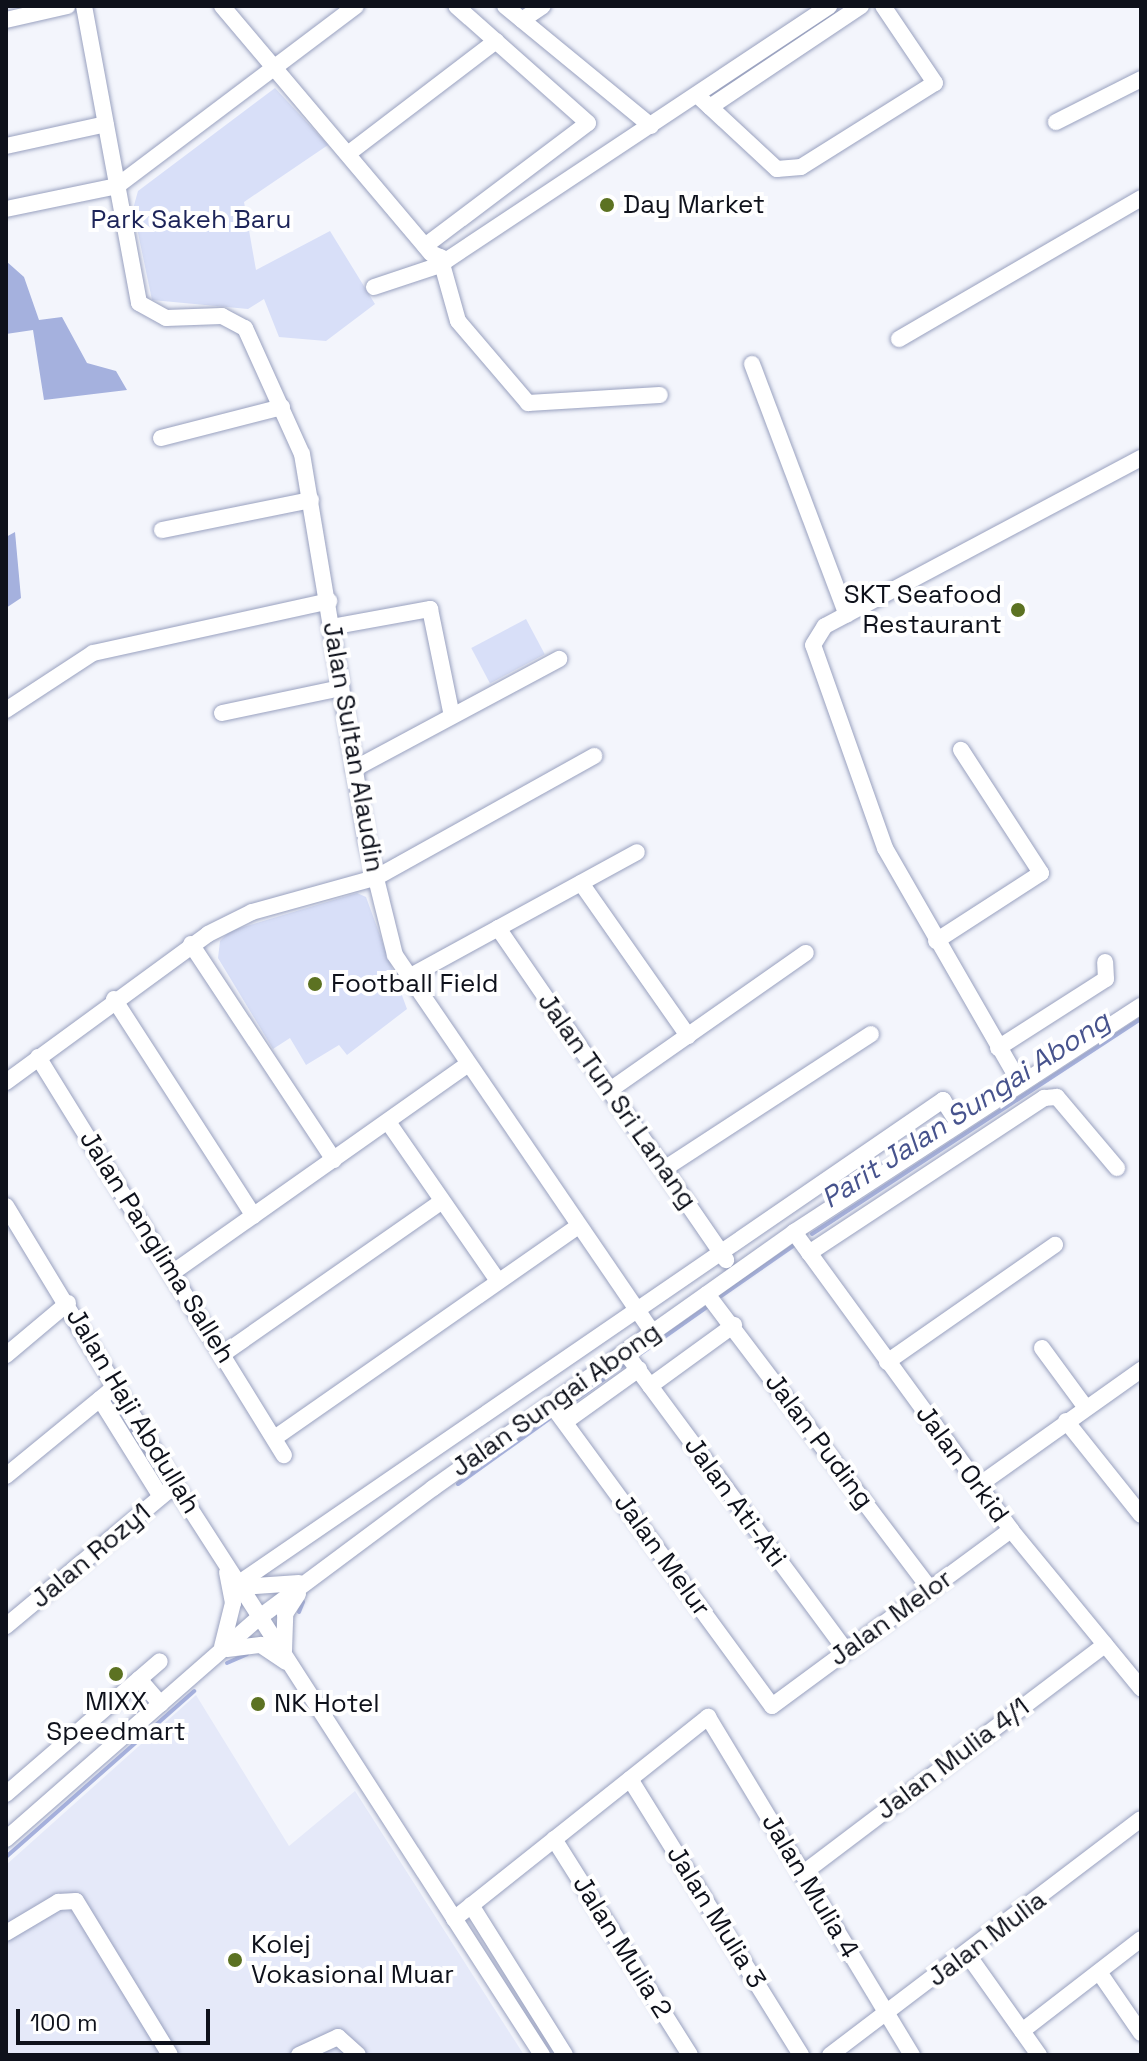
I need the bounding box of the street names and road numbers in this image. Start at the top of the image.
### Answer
street label: Jalan Sultan Alaudin [316,619,390,875]
street label: Jalan Tun Sri Lanang [531,987,703,1215]
street label: Jalan Panglima Salleh [73,1125,241,1369]
street label: Jalan Haji Abdullah [59,1302,207,1520]
street label: Jalan Sungai Abong [445,1316,667,1484]
street label: Jalan Puding [758,1367,880,1515]
street label: Jalan Orkid [909,1399,1015,1529]
street label: Jalan Ati-Ati [677,1431,793,1573]
street label: Jalan Melur [607,1488,717,1622]
street label: Jalan Rozy1 [25,1497,157,1615]
street label: Jalan Melor [824,1563,958,1673]
street label: Jalan Mulia 4/1 [870,1691,1036,1827]
street label: Jalan Mulia 4 [755,1808,865,1964]
street label: Jalan Mulia 3 [660,1840,772,1994]
street label: Jalan Mulia 2 [566,1870,678,2024]
street label: Jalan Mulia [922,1884,1052,1994]

